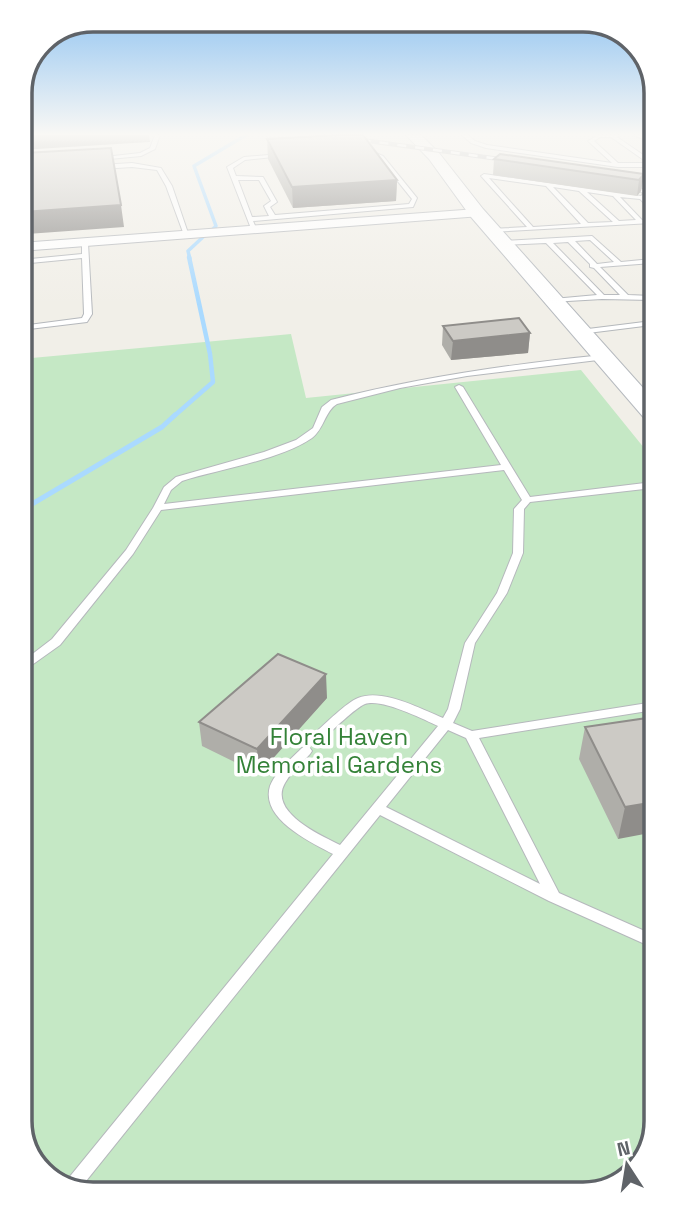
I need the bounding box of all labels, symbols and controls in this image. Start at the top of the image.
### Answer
park label: Floral Haven Memorial Gardens [236,721,442,780]
north arrow [592,1130,662,1200]
text: N [615,1135,632,1162]

